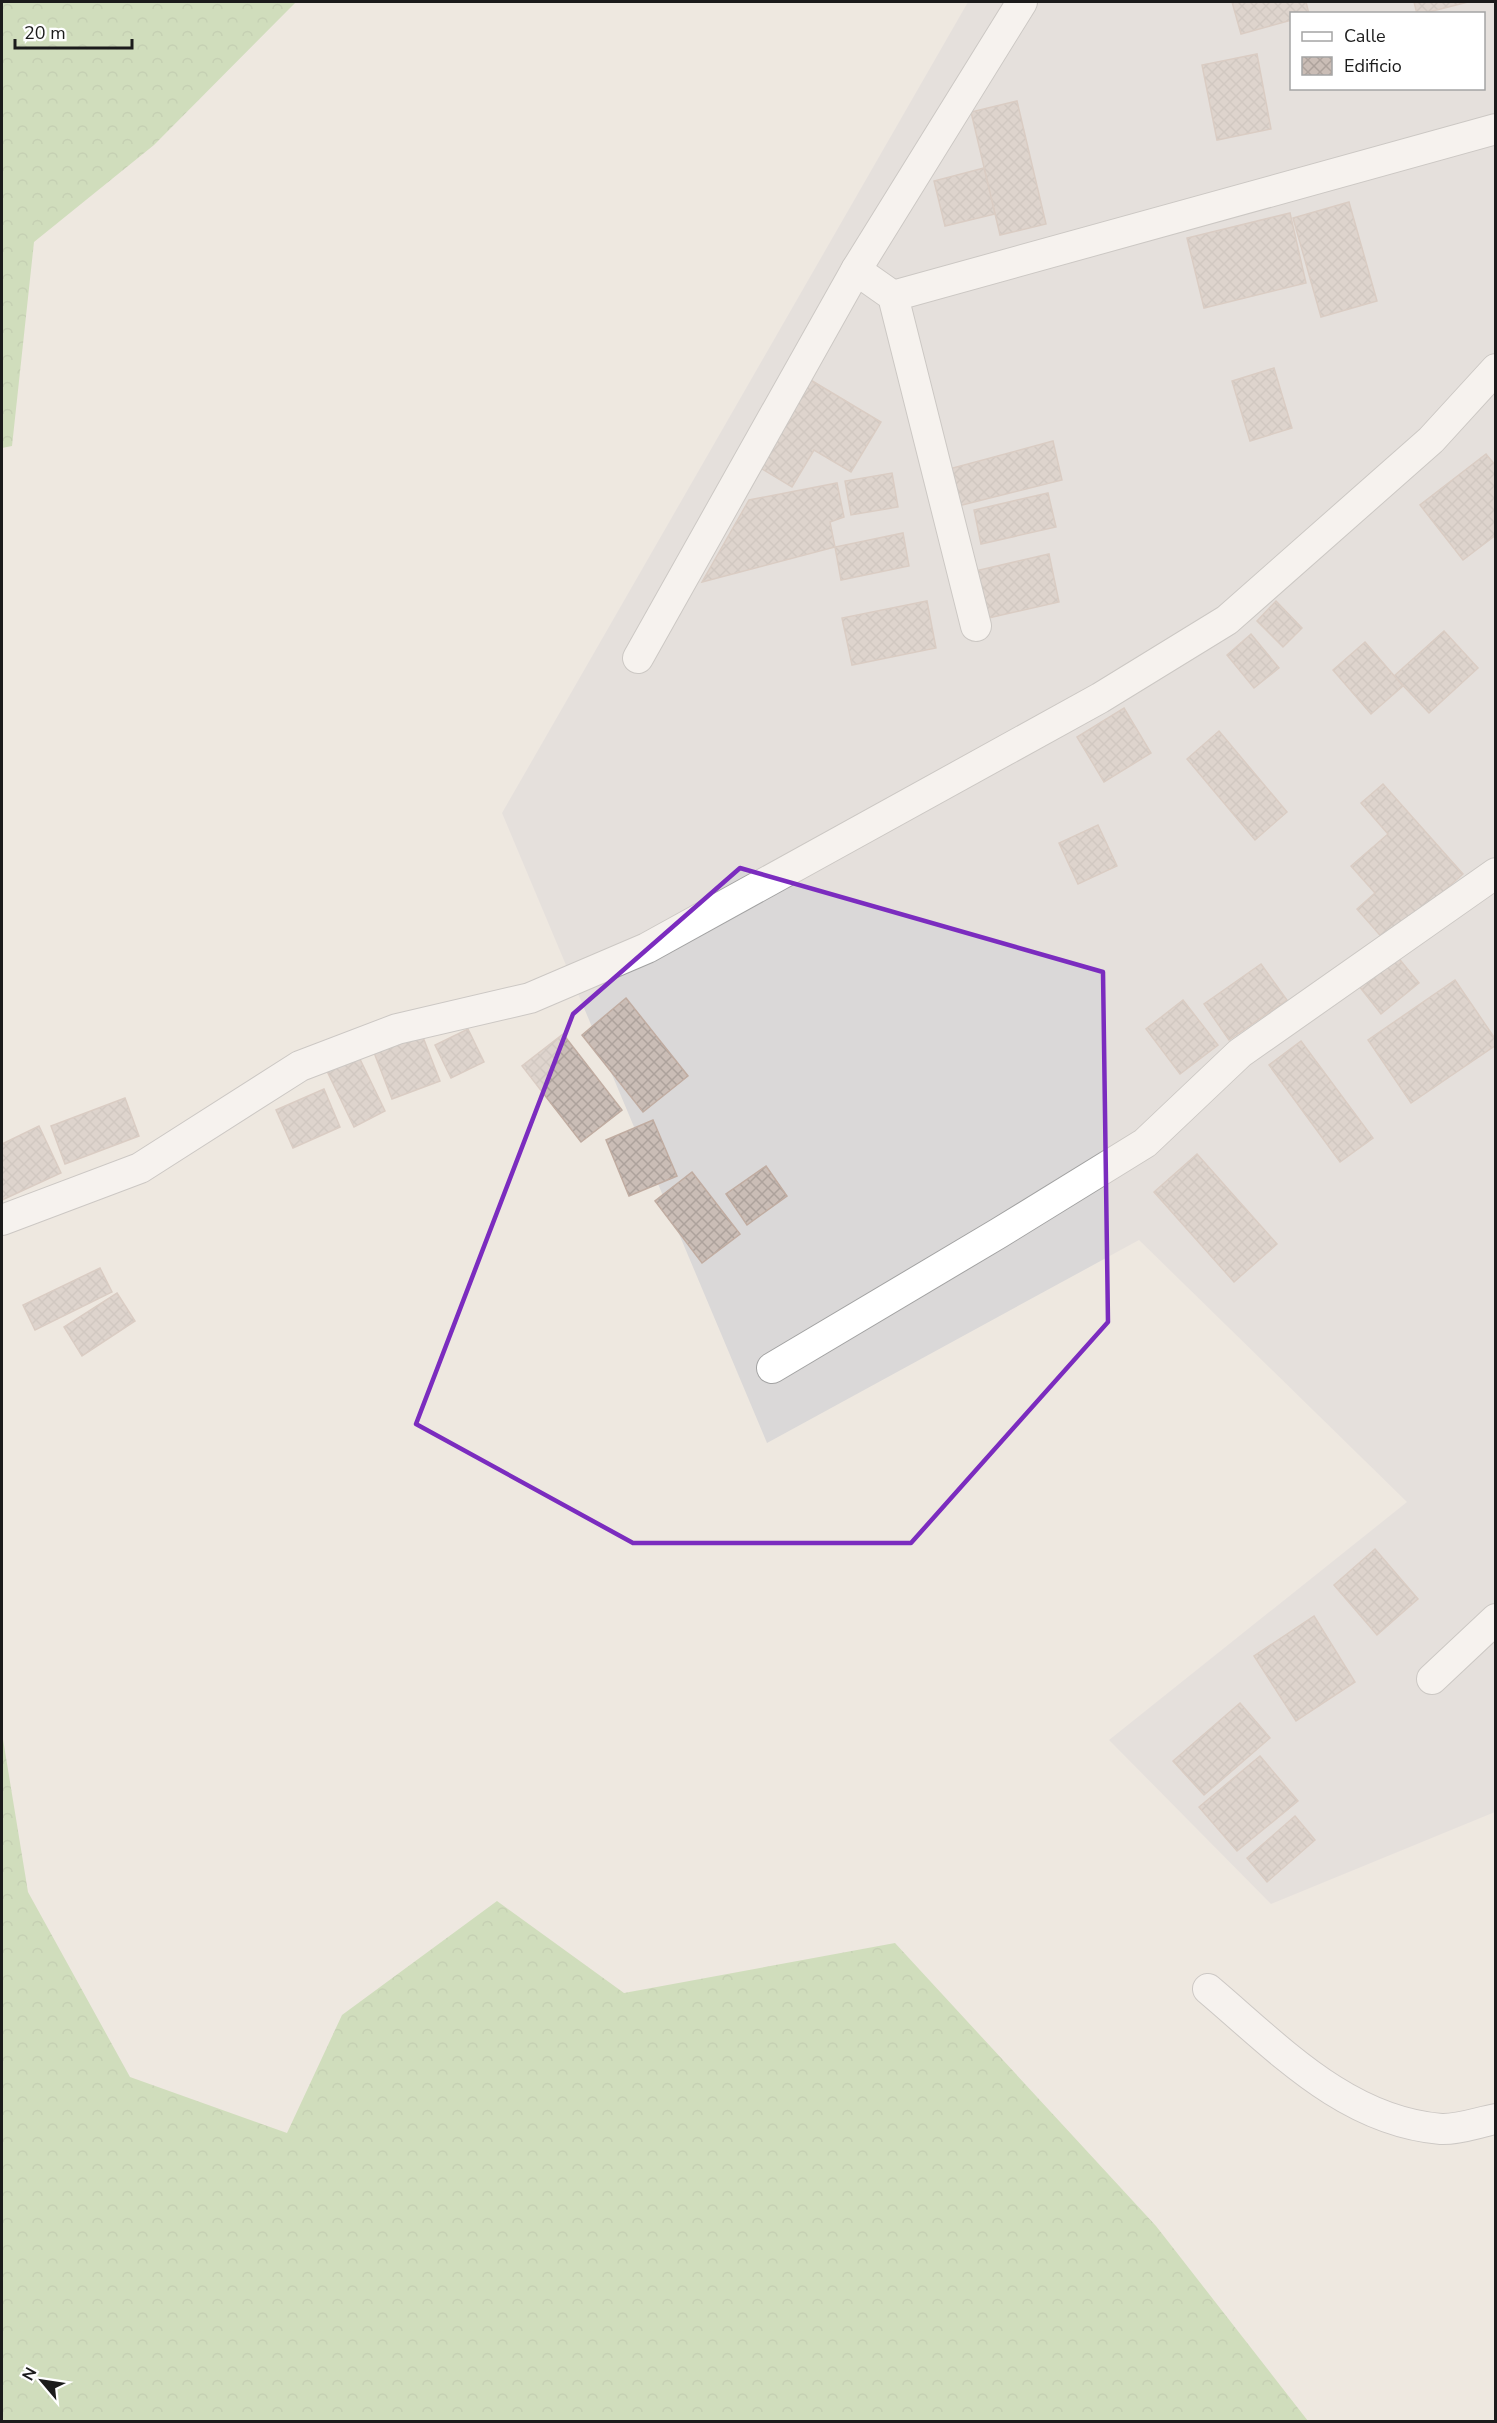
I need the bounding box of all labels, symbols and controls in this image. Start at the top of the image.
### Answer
scale bar [15,12,132,50]
legend [1290,12,1485,90]
text: 20 m [24,21,66,45]
text: Calle [1344,24,1386,48]
text: Edificio [1344,54,1402,78]
north arrow [12,2351,72,2411]
text: N [17,2364,42,2385]

